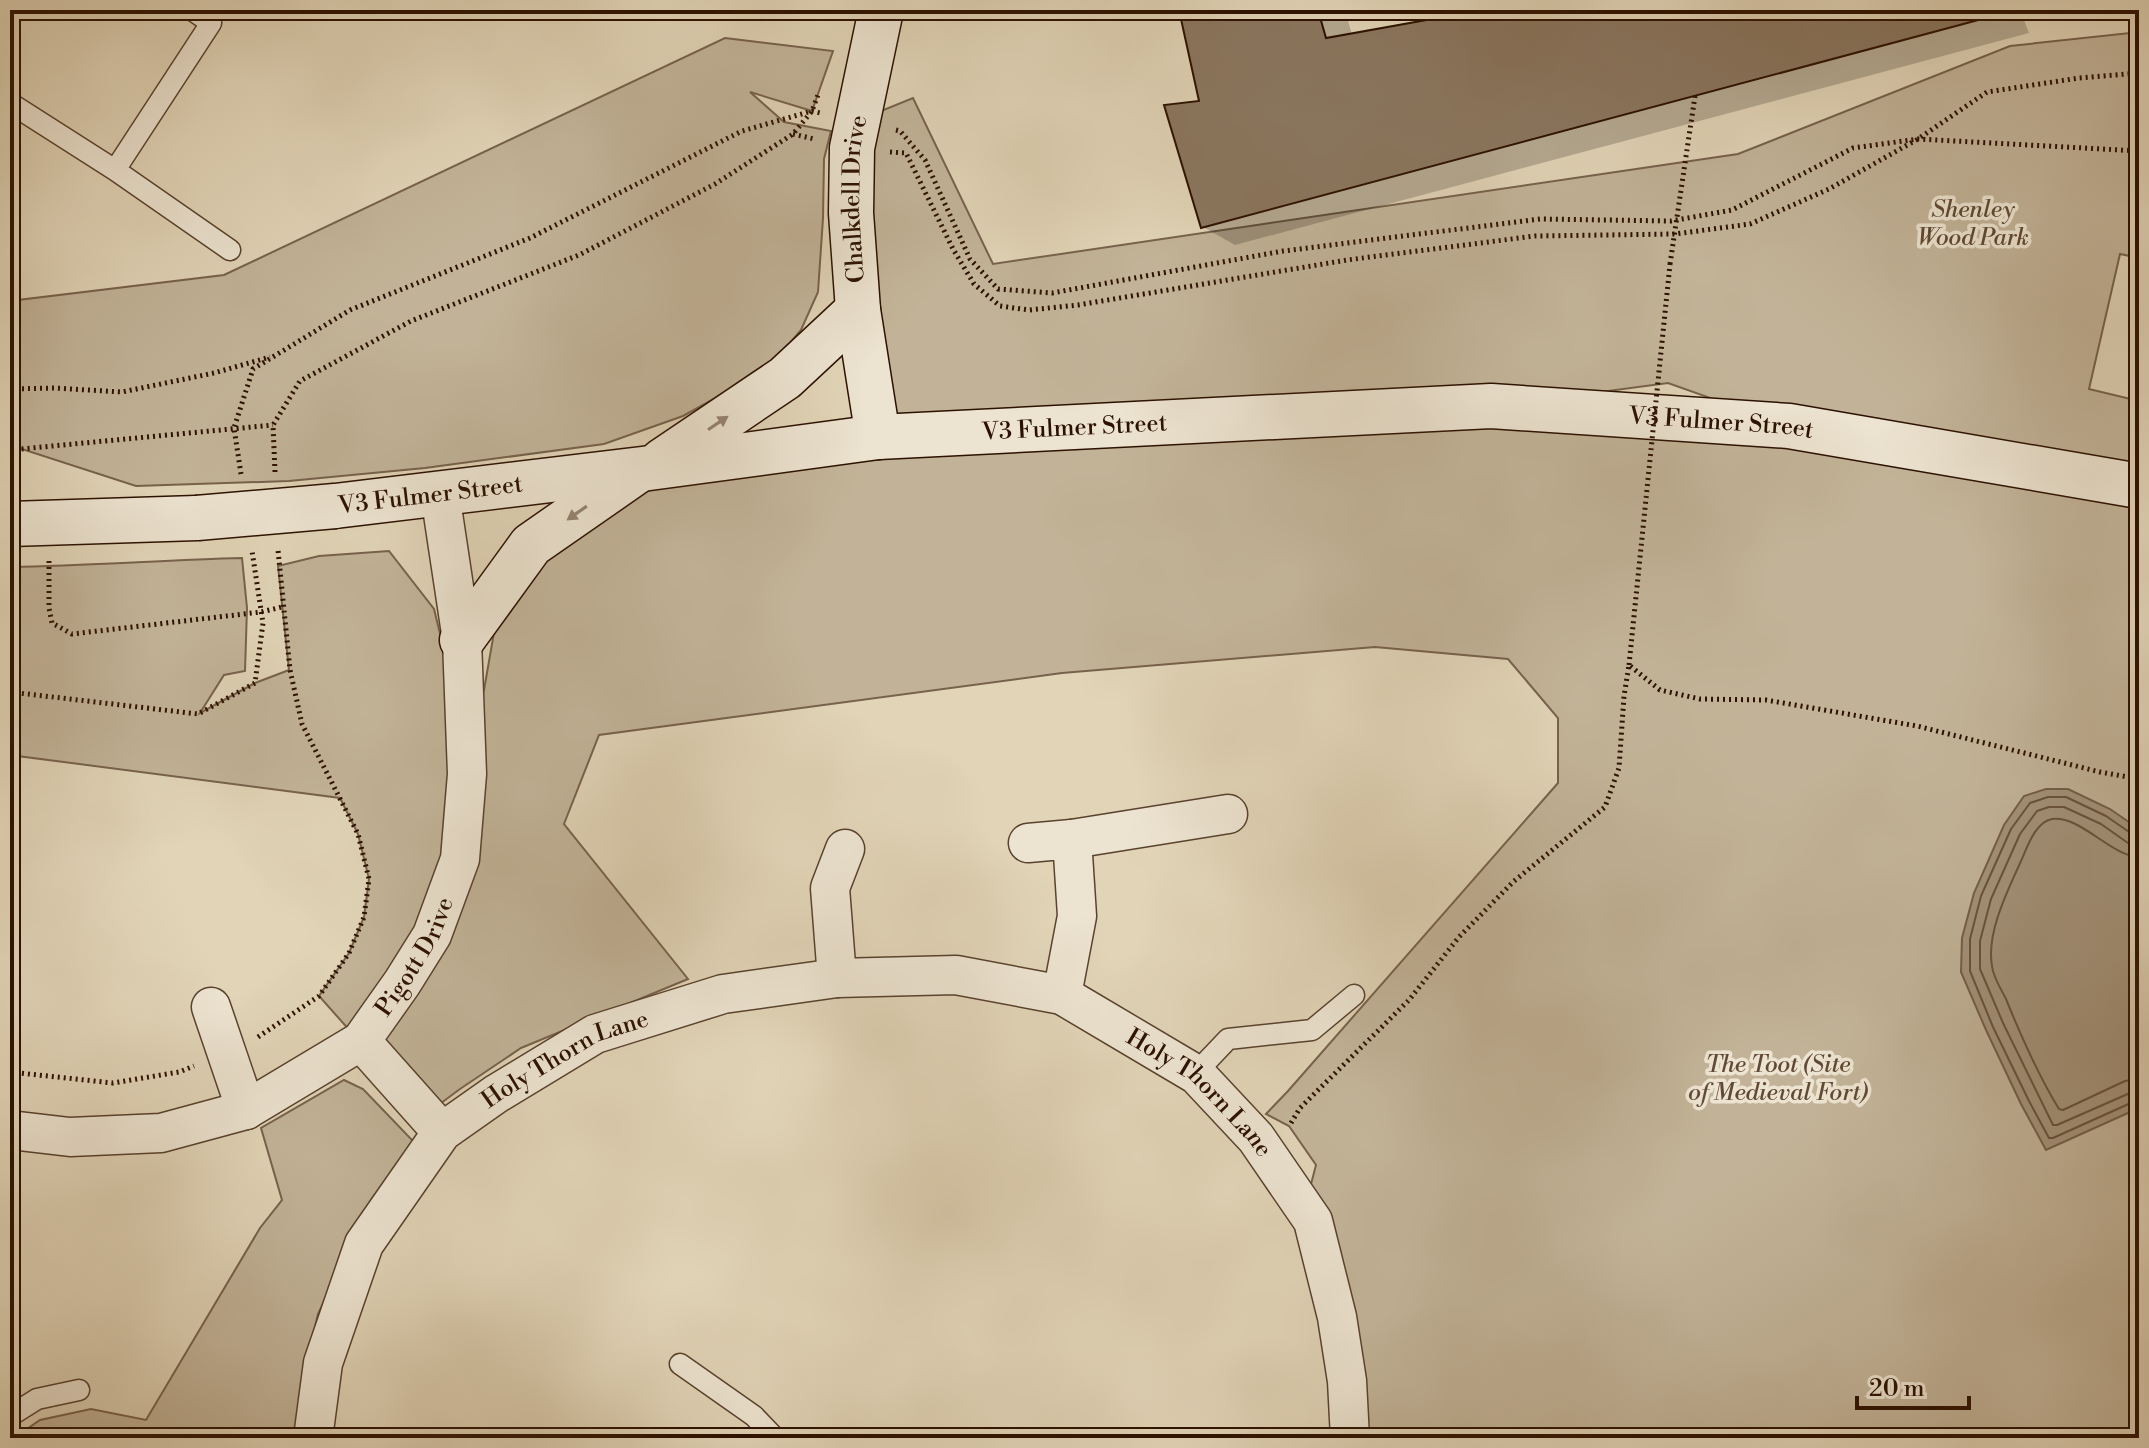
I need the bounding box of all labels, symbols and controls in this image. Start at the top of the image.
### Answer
street label: Chalkdell Drive [837,112,875,284]
park label: Shenley Wood Park [1917,195,2029,253]
street label: V3 Fulmer Street [1627,401,1816,446]
street label: V3 Fulmer Street [980,408,1168,448]
one-way arrow [708,416,729,431]
street label: V3 Fulmer Street [336,469,525,522]
one-way arrow [567,505,588,520]
street label: Pigott Drive [369,893,461,1023]
street label: Holy Thorn Lane [476,1004,652,1116]
street label: Holy Thorn Lane [1120,1022,1279,1163]
park label: The Toot (Site of Medieval Fort) [1688,1050,1868,1108]
scale bar [1857,1360,1969,1410]
text: 20 m [1869,1374,1925,1404]

